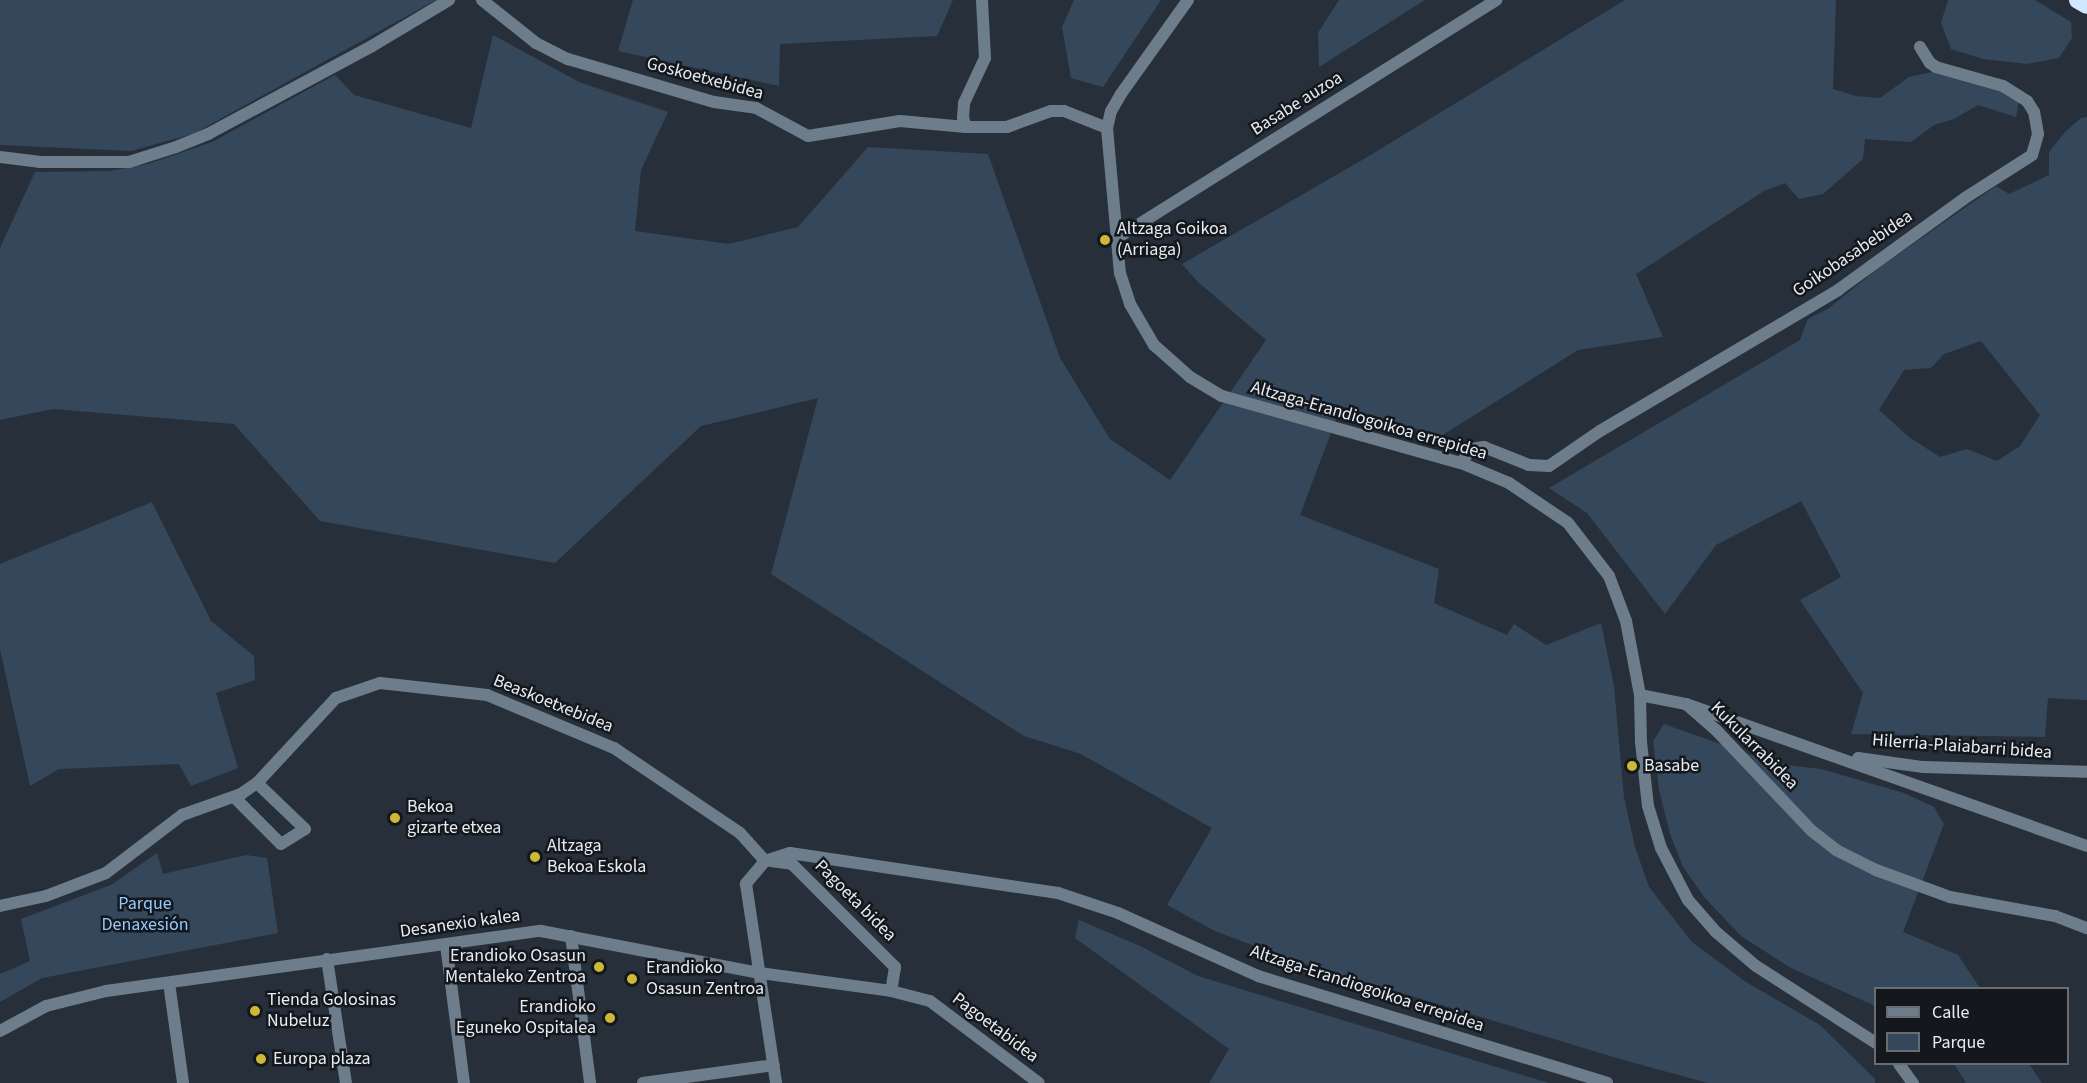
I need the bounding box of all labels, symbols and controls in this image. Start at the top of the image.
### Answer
street label: Goskoetxebidea [644,53,766,105]
street label: Basabe auzoa [1247,67,1347,141]
street label: Goikobasabebidea [1789,206,1917,302]
place label: Altzaga Goikoa (Arriaga) [1117,219,1228,262]
marker: Altzaga Goikoa (Arriaga) [1098,233,1112,247]
street label: Altzaga-Erandiogoikoa errepidea [1248,377,1490,465]
street label: Beaskoetxebidea [490,670,616,738]
street label: Kukularrabidea [1706,698,1802,794]
street label: Hilerria-Plaiabarri bidea [1871,730,2053,764]
place label: Basabe [1644,755,1699,777]
marker: Basabe [1625,759,1639,773]
place label: Bekoa gizarte etxea [407,797,501,840]
marker: Bekoa gizarte etxea [388,811,402,825]
place label: Altzaga Bekoa Eskola [547,836,646,878]
marker: Altzaga Bekoa Eskola [528,850,542,864]
street label: Pagoeta bidea [810,856,900,946]
park label: Parque Denaxesión [101,894,189,936]
street label: Desanexio kalea [398,905,522,943]
street label: Altzaga-Erandiogoikoa errepidea [1247,941,1487,1037]
place label: Erandioko Osasun Mentaleko Zentroa [445,946,586,988]
marker: Erandioko Osasun Mentaleko Zentroa [590,958,608,976]
place label: Erandioko Osasun Zentroa [646,958,764,1000]
marker: Erandioko Osasun Zentroa [623,970,641,988]
legend [1874,987,2069,1065]
street label: Pagoetabidea [947,988,1043,1068]
place label: Tienda Golosinas Nubeluz [267,990,396,1032]
place label: Erandioko Eguneko Ospitalea [456,997,596,1040]
text: Calle [1932,1000,1969,1025]
marker: Tienda Golosinas Nubeluz [248,1004,262,1018]
marker: Erandioko Eguneko Ospitalea [601,1009,619,1027]
text: Parque [1932,1030,1985,1055]
place label: Europa plaza [273,1048,370,1070]
marker: Europa plaza [254,1052,268,1066]

